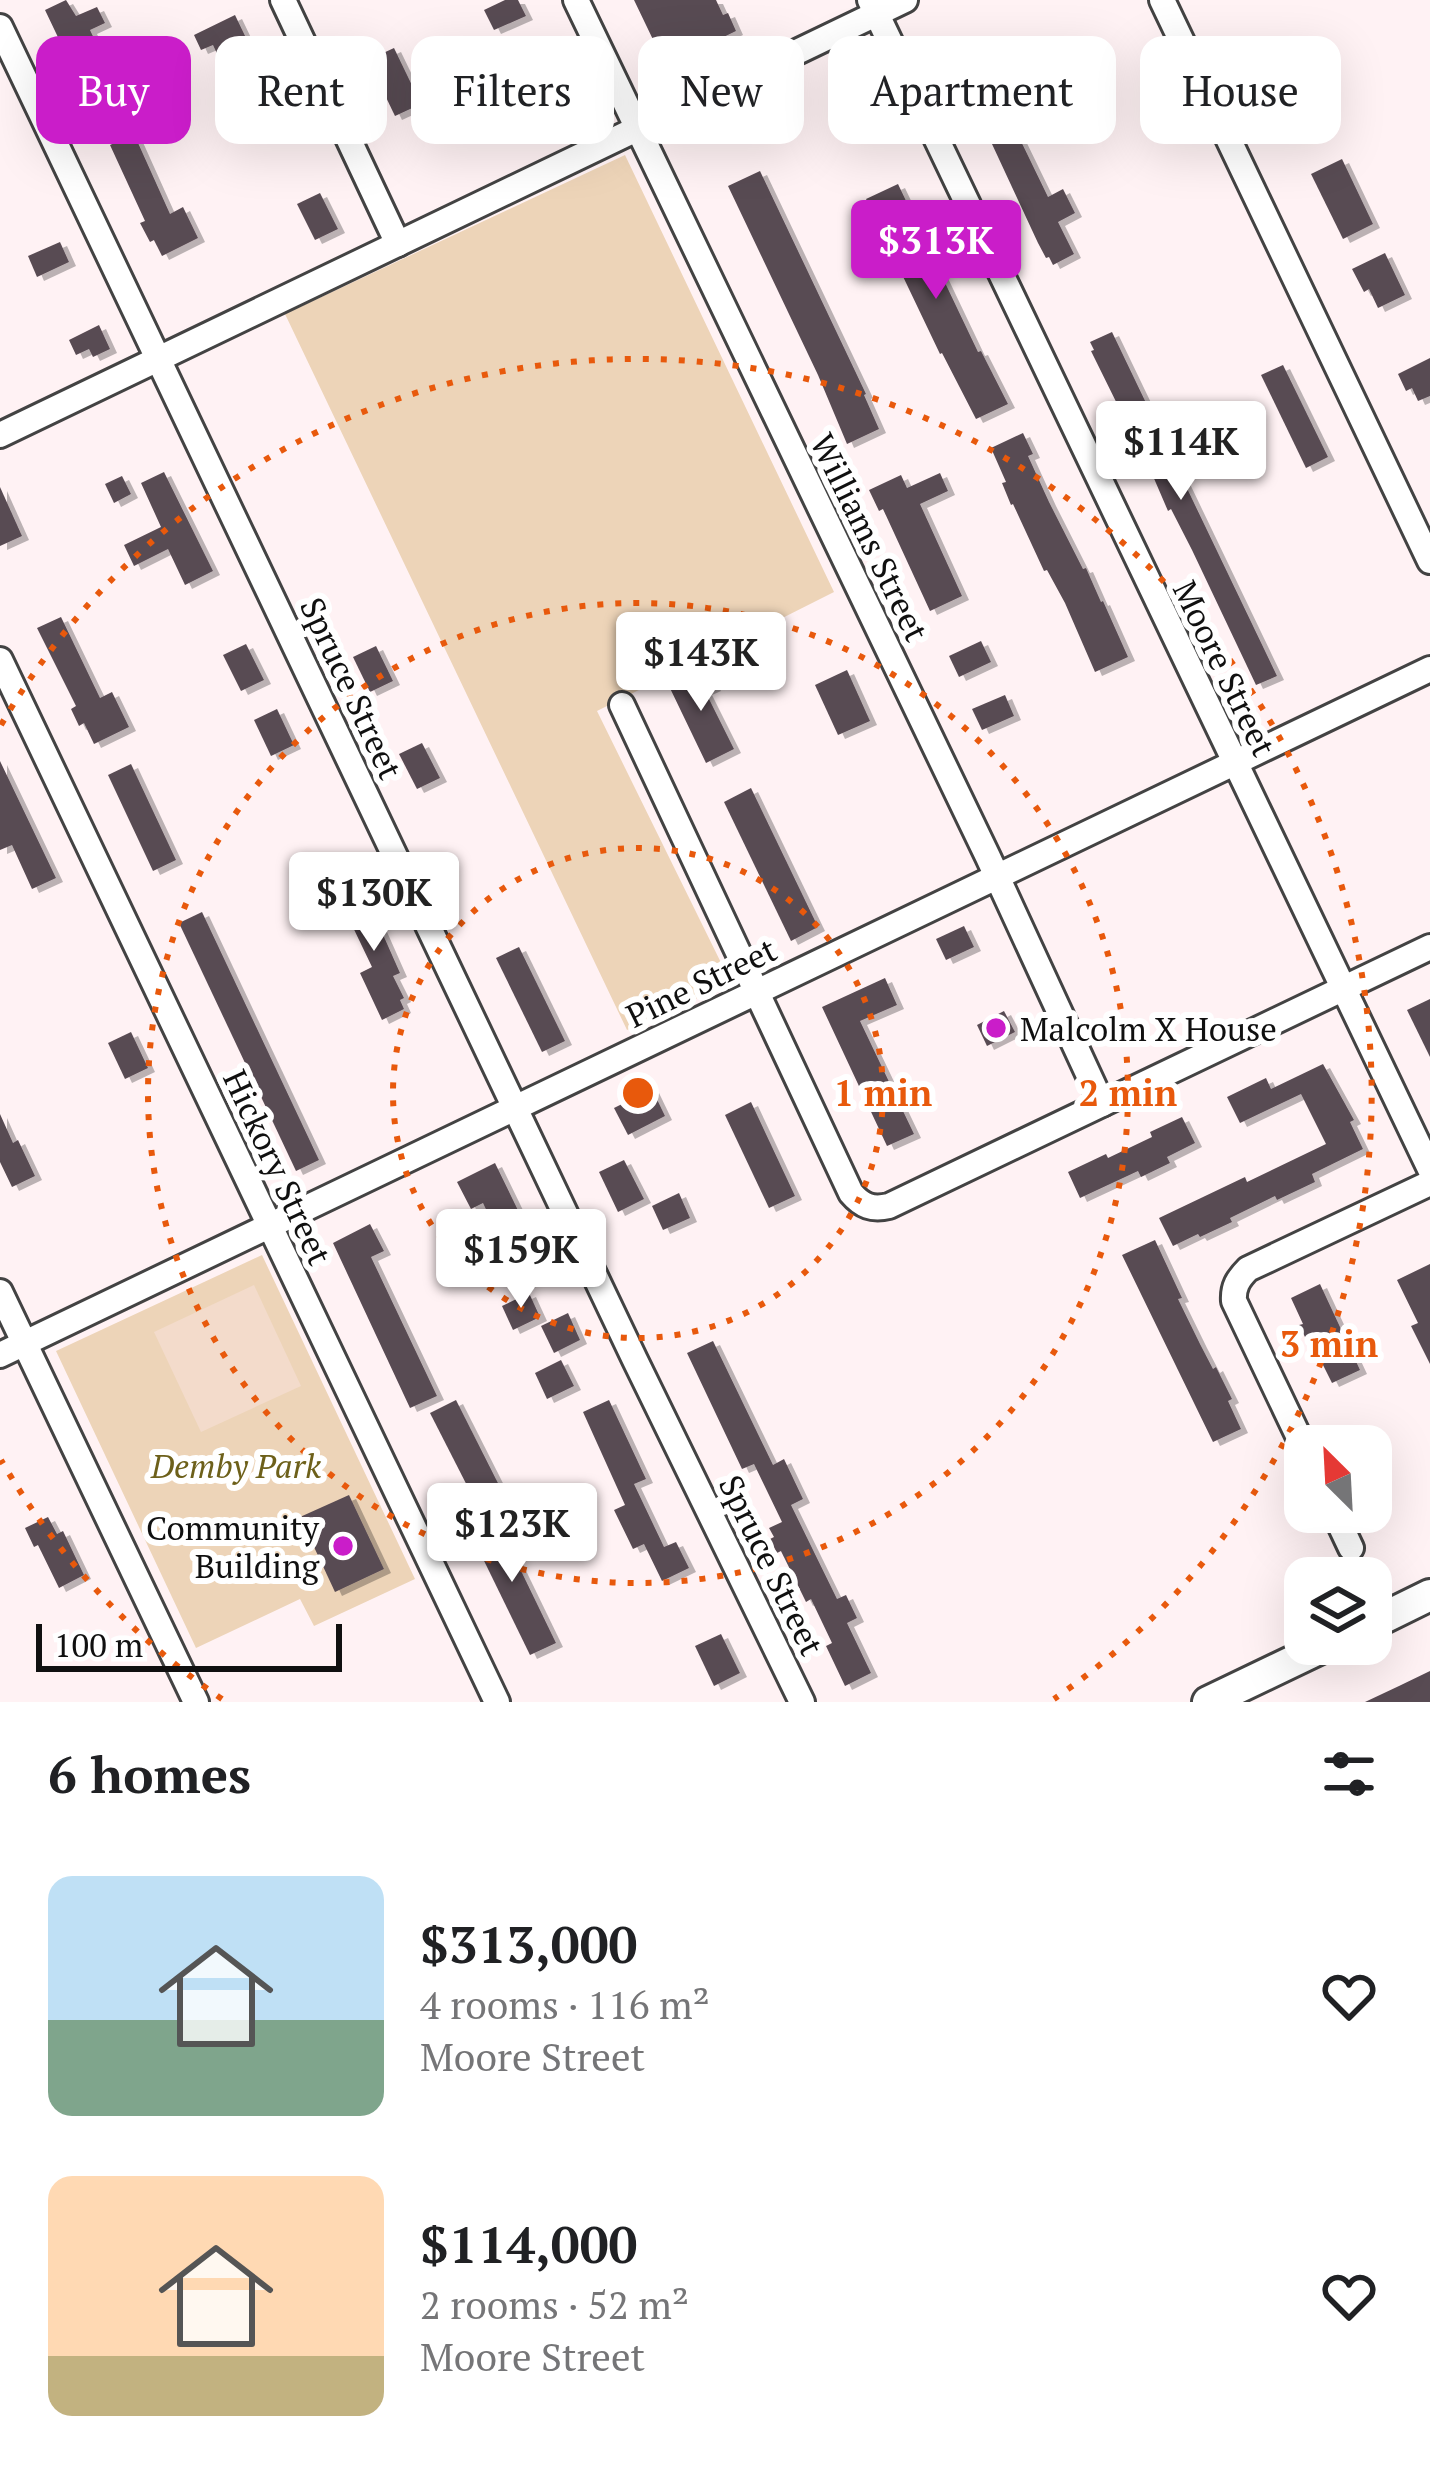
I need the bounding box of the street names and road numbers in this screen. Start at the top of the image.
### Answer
street label: Williams Street [801,426,939,648]
street label: Moore Street [1164,573,1286,763]
street label: Spruce Street [291,590,413,786]
street label: Pine Street [619,927,783,1037]
street label: Hickory Street [214,1063,342,1271]
street label: Spruce Street [710,1468,834,1662]

